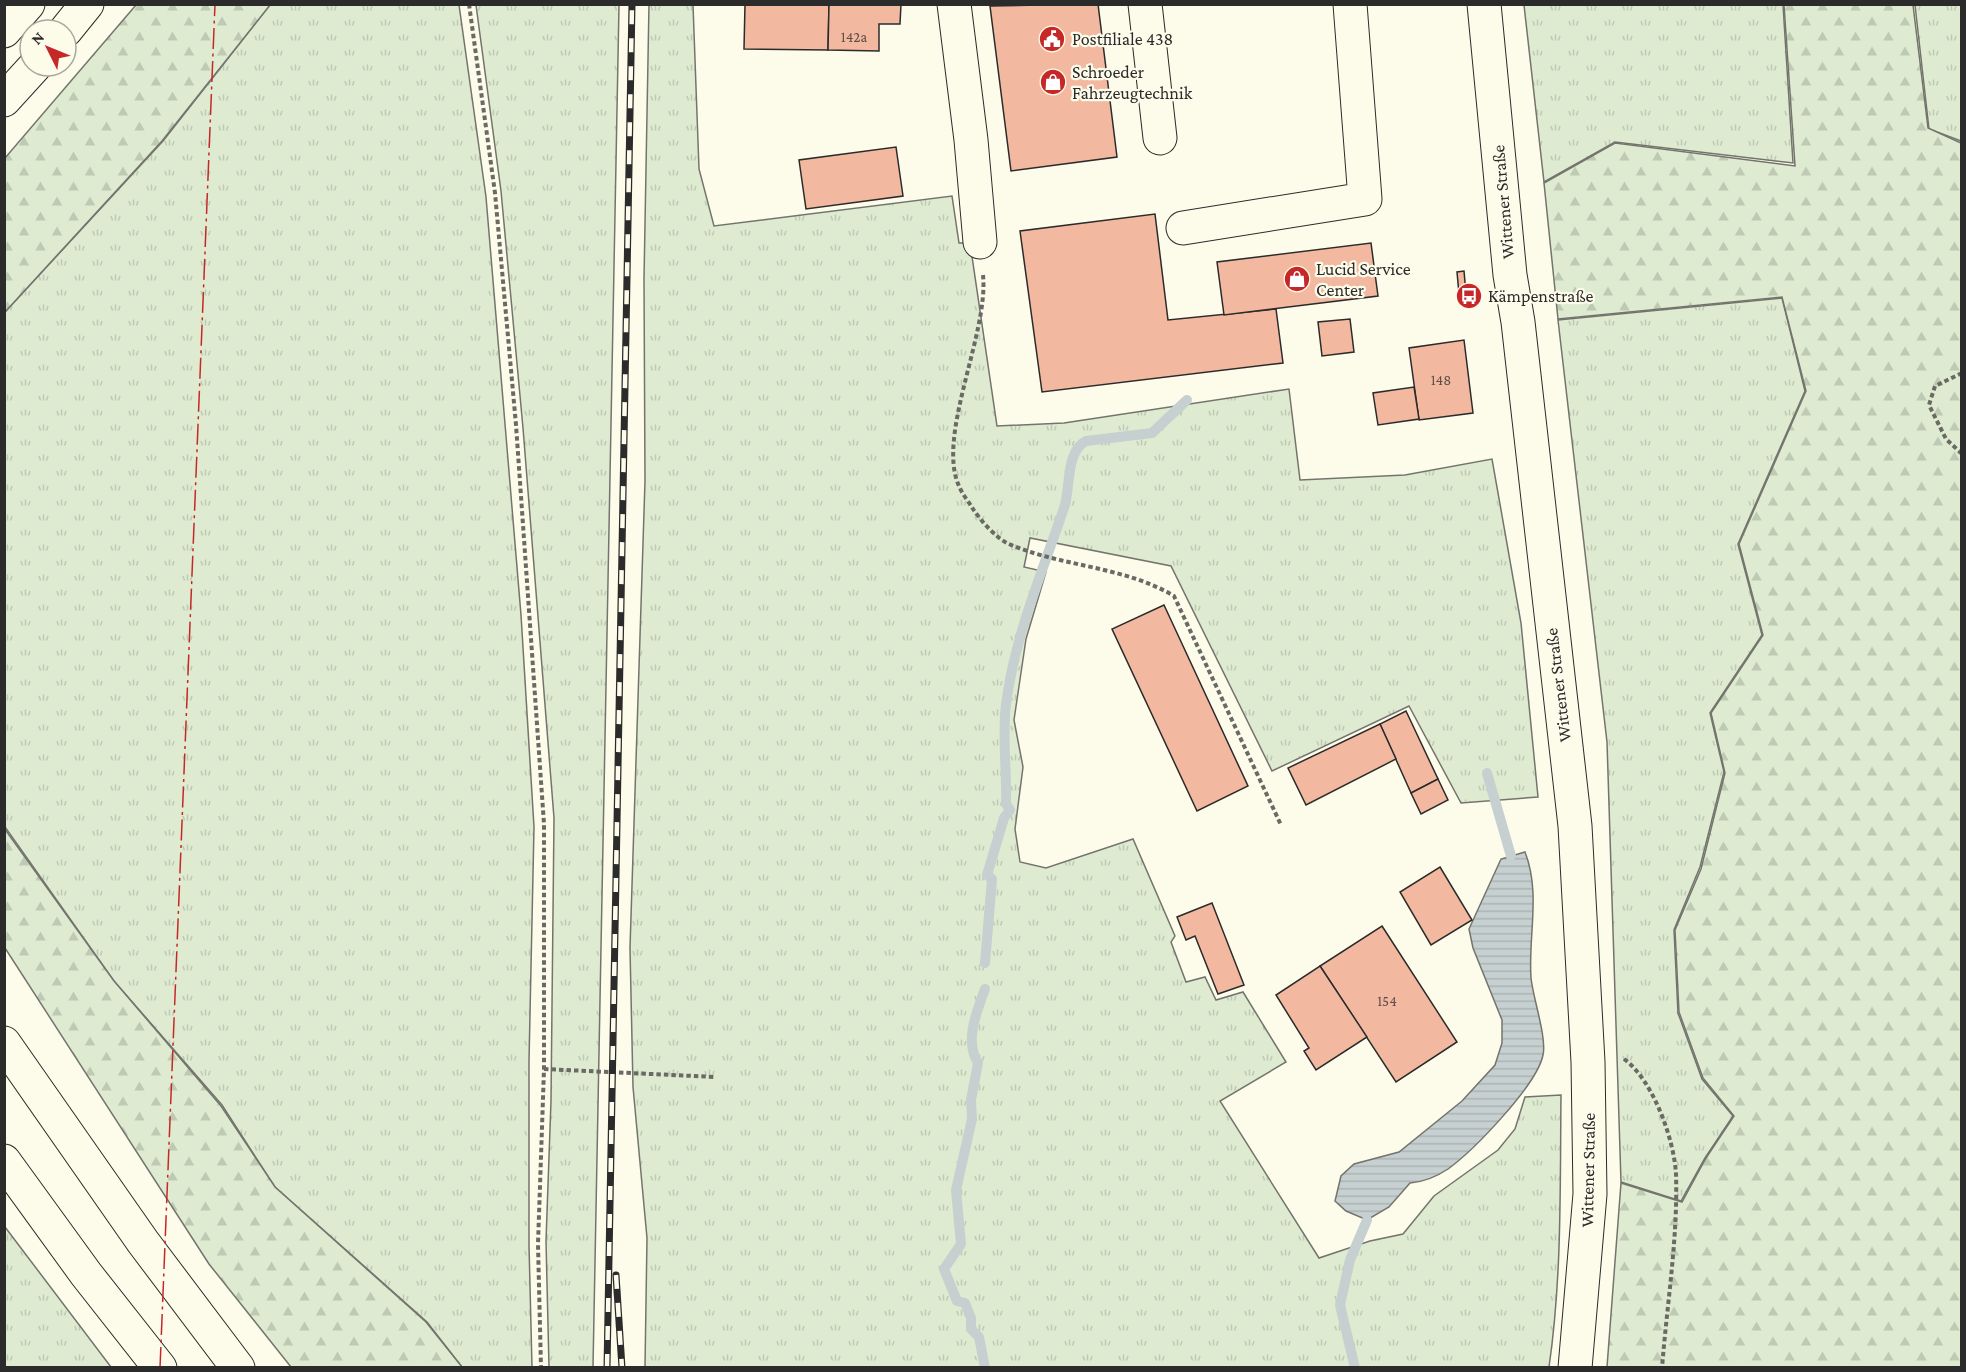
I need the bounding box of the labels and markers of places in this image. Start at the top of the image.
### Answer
public building icon: Postfiliale 438 [1037,24,1067,54]
place label: Postfiliale 438 [1072,29,1173,49]
place label: Schroeder Fahrzeugtechnik [1072,62,1193,103]
shop icon: Schroeder Fahrzeugtechnik [1038,67,1068,97]
place label: Lucid Service Center [1316,259,1411,300]
shop icon: Lucid Service Center [1282,264,1312,294]
bus stop icon: Kämpenstraße [1454,281,1484,311]
place label: Kämpenstraße [1488,286,1593,306]

